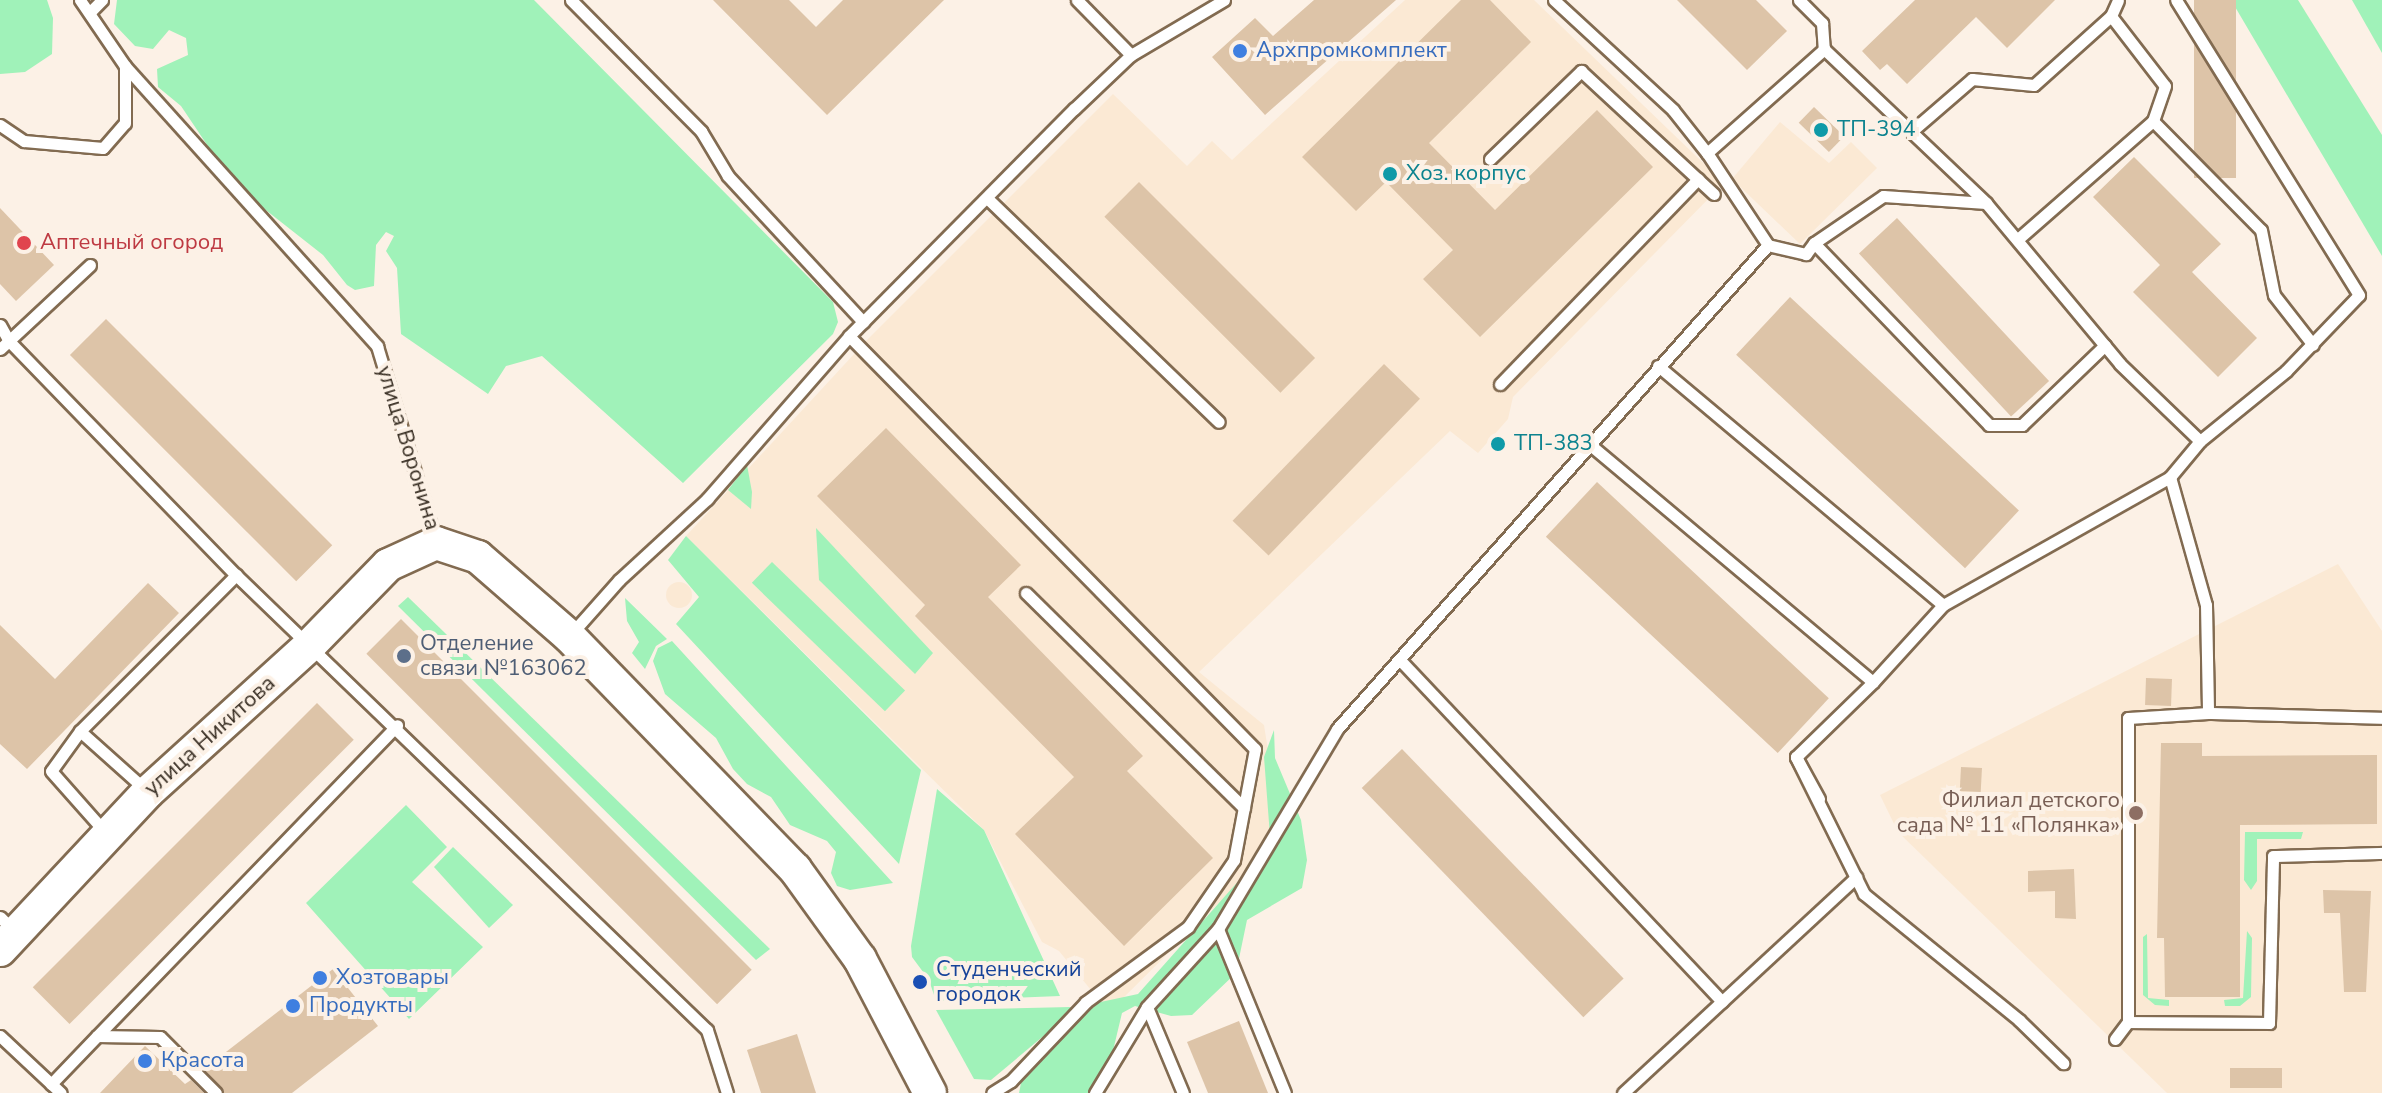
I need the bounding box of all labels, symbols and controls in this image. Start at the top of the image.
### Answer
place label: Архпромкомплект [1256,38,1447,64]
marker: Архпромкомплект [1231,42,1249,60]
place label: ТП-394 [1837,117,1916,143]
marker: ТП-394 [1812,121,1830,139]
place label: Хоз. корпус [1406,161,1526,187]
marker: Хоз. корпус [1381,165,1399,183]
place label: Аптечный огород [40,230,223,256]
marker: Аптечный огород [15,234,33,252]
street label: улица Воронина [370,363,446,533]
place label: ТП-383 [1514,431,1593,457]
marker: ТП-383 [1489,435,1507,453]
place label: Отделение связи №163062 [420,630,587,682]
marker: Отделение связи №163062 [395,647,413,665]
street label: улица Никитова [139,670,281,802]
place label: Филиал детского сада № 11 «Полянка» [1897,787,2120,838]
marker: Филиал детского сада № 11 «Полянка» [2127,804,2145,822]
place label: Студенческий городок [936,956,1081,1008]
place label: Хозтовары [336,965,449,991]
marker: Хозтовары [311,969,329,987]
marker: Студенческий городок [911,973,929,991]
place label: Продукты [309,993,413,1019]
marker: Продукты [284,997,302,1015]
place label: Красота [161,1048,244,1074]
marker: Красота [136,1052,154,1070]

